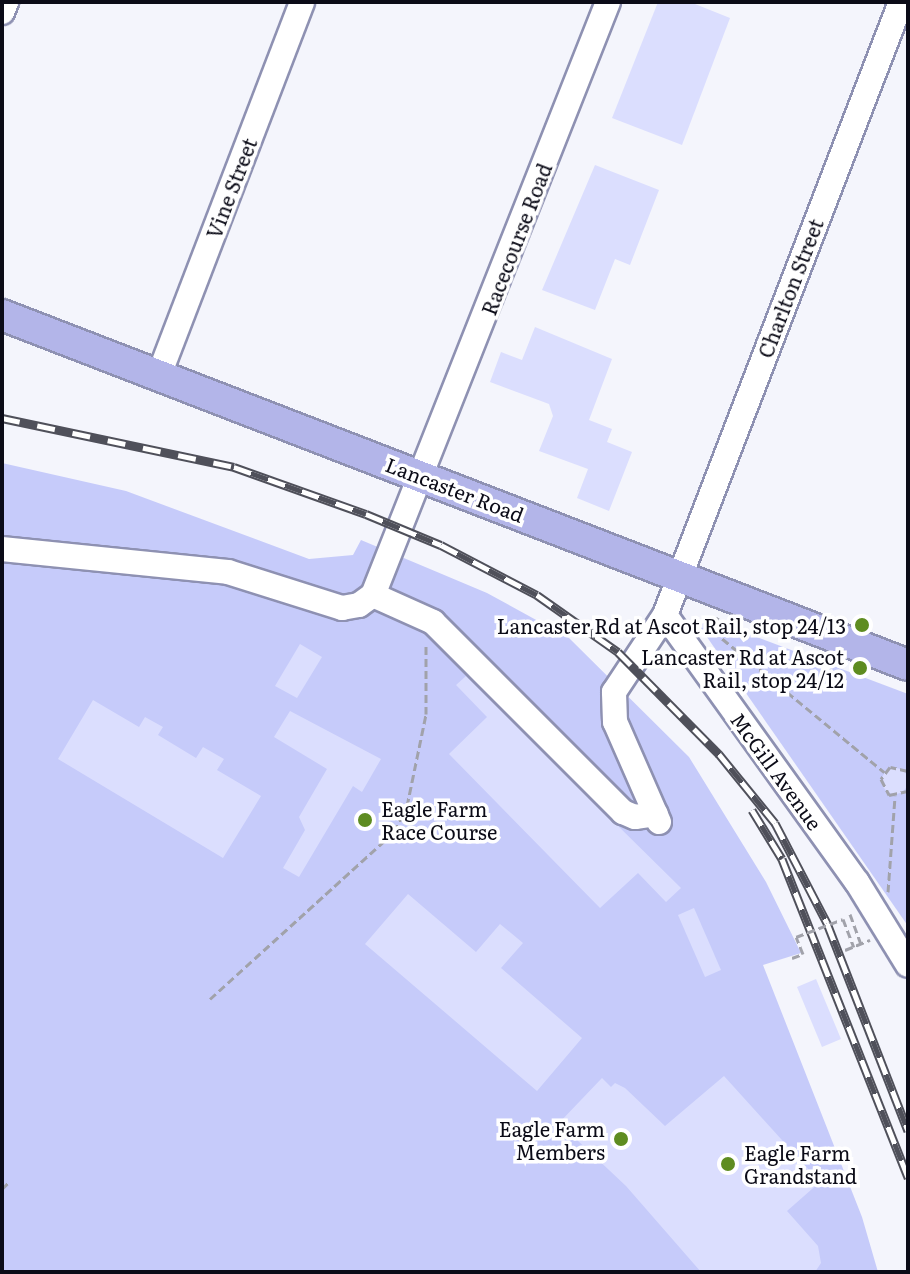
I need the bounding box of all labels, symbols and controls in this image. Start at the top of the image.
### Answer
street label: Vine Street [201,134,261,242]
street label: Racecourse Road [476,160,556,318]
street label: Charlton Street [752,215,828,361]
street label: Lancaster Road [383,452,527,526]
place label: Lancaster Rd at Ascot Rail, stop 24/13 [497,613,846,637]
marker: Lancaster Rd at Ascot Rail, stop 24/13 [853,616,871,634]
place label: Lancaster Rd at Ascot Rail, stop 24/12 [641,644,844,691]
marker: Lancaster Rd at Ascot Rail, stop 24/12 [851,659,869,677]
street label: McGill Avenue [726,708,828,834]
place label: Eagle Farm Race Course [381,796,497,843]
marker: Eagle Farm Race Course [356,811,374,829]
place label: Eagle Farm Members [499,1116,605,1163]
marker: Eagle Farm Members [612,1130,630,1148]
place label: Eagle Farm Grandstand [744,1140,857,1187]
marker: Eagle Farm Grandstand [719,1155,737,1173]

